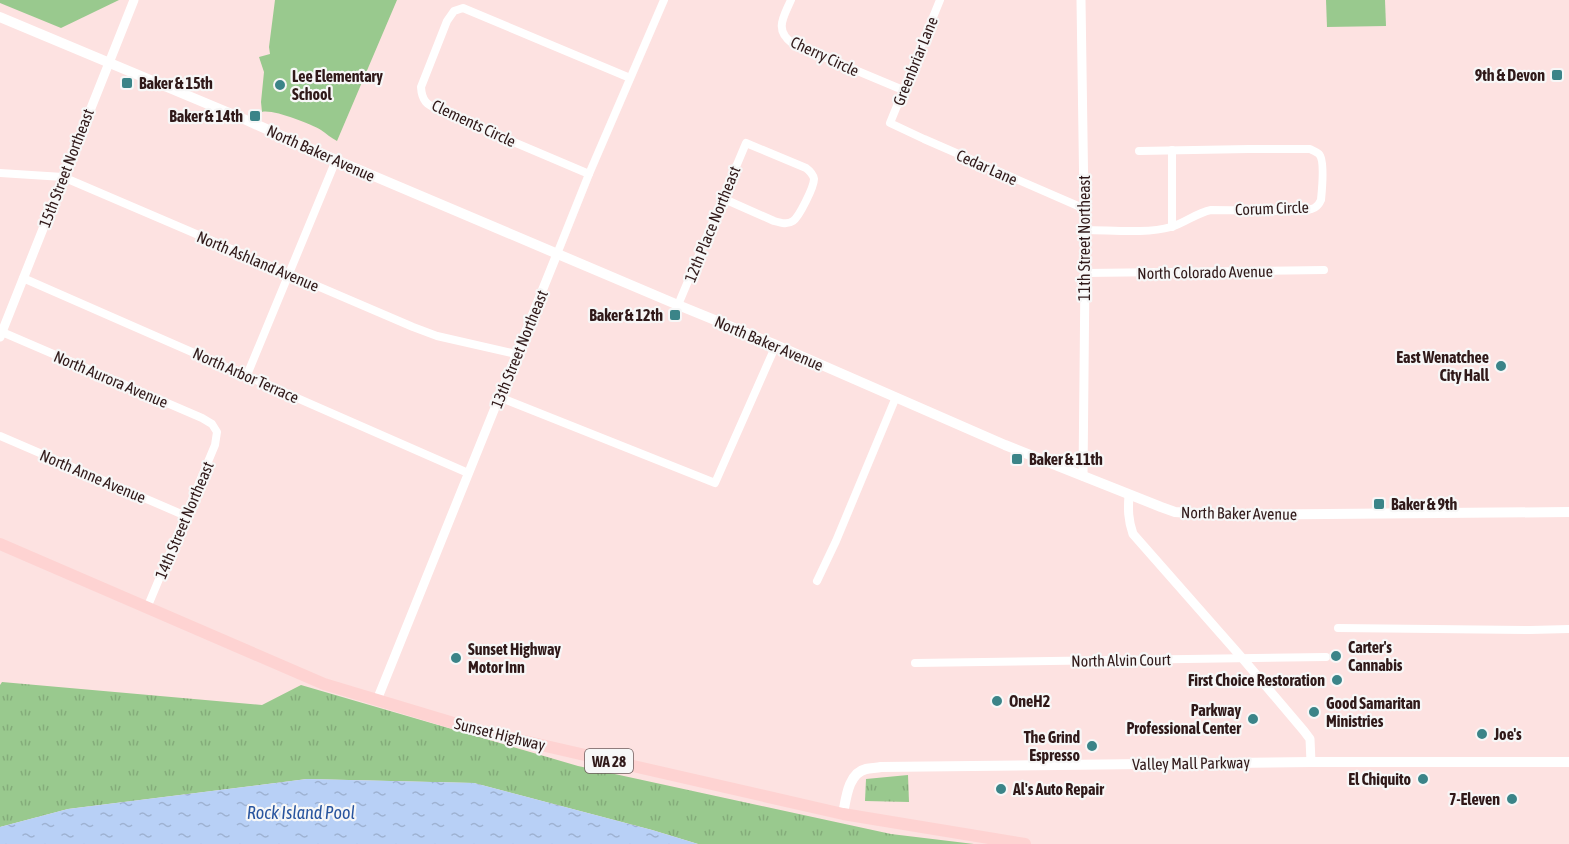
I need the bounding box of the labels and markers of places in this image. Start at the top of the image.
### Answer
place label: 9th & Devon [1475,66,1545,84]
place label: Lee Elementary School [292,67,383,103]
marker: 9th & Devon [1550,68,1564,82]
place label: Baker & 15th [139,74,213,92]
marker: Baker & 15th [120,76,134,90]
marker: Lee Elementary School [273,78,287,92]
place label: Baker & 14th [169,107,243,125]
marker: Baker & 14th [248,109,262,123]
place label: Baker & 12th [589,306,663,324]
marker: Baker & 12th [668,308,682,322]
place label: East Wenatchee City Hall [1396,348,1490,384]
marker: East Wenatchee City Hall [1494,359,1508,373]
place label: Baker & 11th [1029,450,1103,468]
marker: Baker & 11th [1010,452,1024,466]
place label: Baker & 9th [1391,495,1458,513]
marker: Baker & 9th [1372,497,1386,511]
place label: Carter's Cannabis [1348,638,1403,674]
place label: Sunset Highway Motor Inn [468,640,561,676]
marker: Carter's Cannabis [1329,649,1343,663]
marker: Sunset Highway Motor Inn [449,651,463,665]
place label: First Choice Restoration [1188,671,1325,689]
marker: First Choice Restoration [1330,673,1344,687]
place label: OneH2 [1009,692,1050,710]
marker: OneH2 [990,694,1004,708]
place label: Good Samaritan Ministries [1326,694,1421,730]
place label: Parkway Professional Center [1126,701,1241,737]
marker: Good Samaritan Ministries [1307,705,1321,719]
marker: Parkway Professional Center [1246,712,1260,726]
place label: Joe's [1493,725,1522,743]
marker: Joe's [1475,727,1489,741]
place label: The Grind Espresso [1024,728,1080,764]
marker: The Grind Espresso [1085,739,1099,753]
place label: El Chiquito [1348,770,1411,788]
marker: El Chiquito [1416,772,1430,786]
place label: Al's Auto Repair [1012,780,1104,798]
marker: Al's Auto Repair [994,782,1008,796]
place label: 7-Eleven [1449,790,1500,808]
marker: 7-Eleven [1505,792,1519,806]

